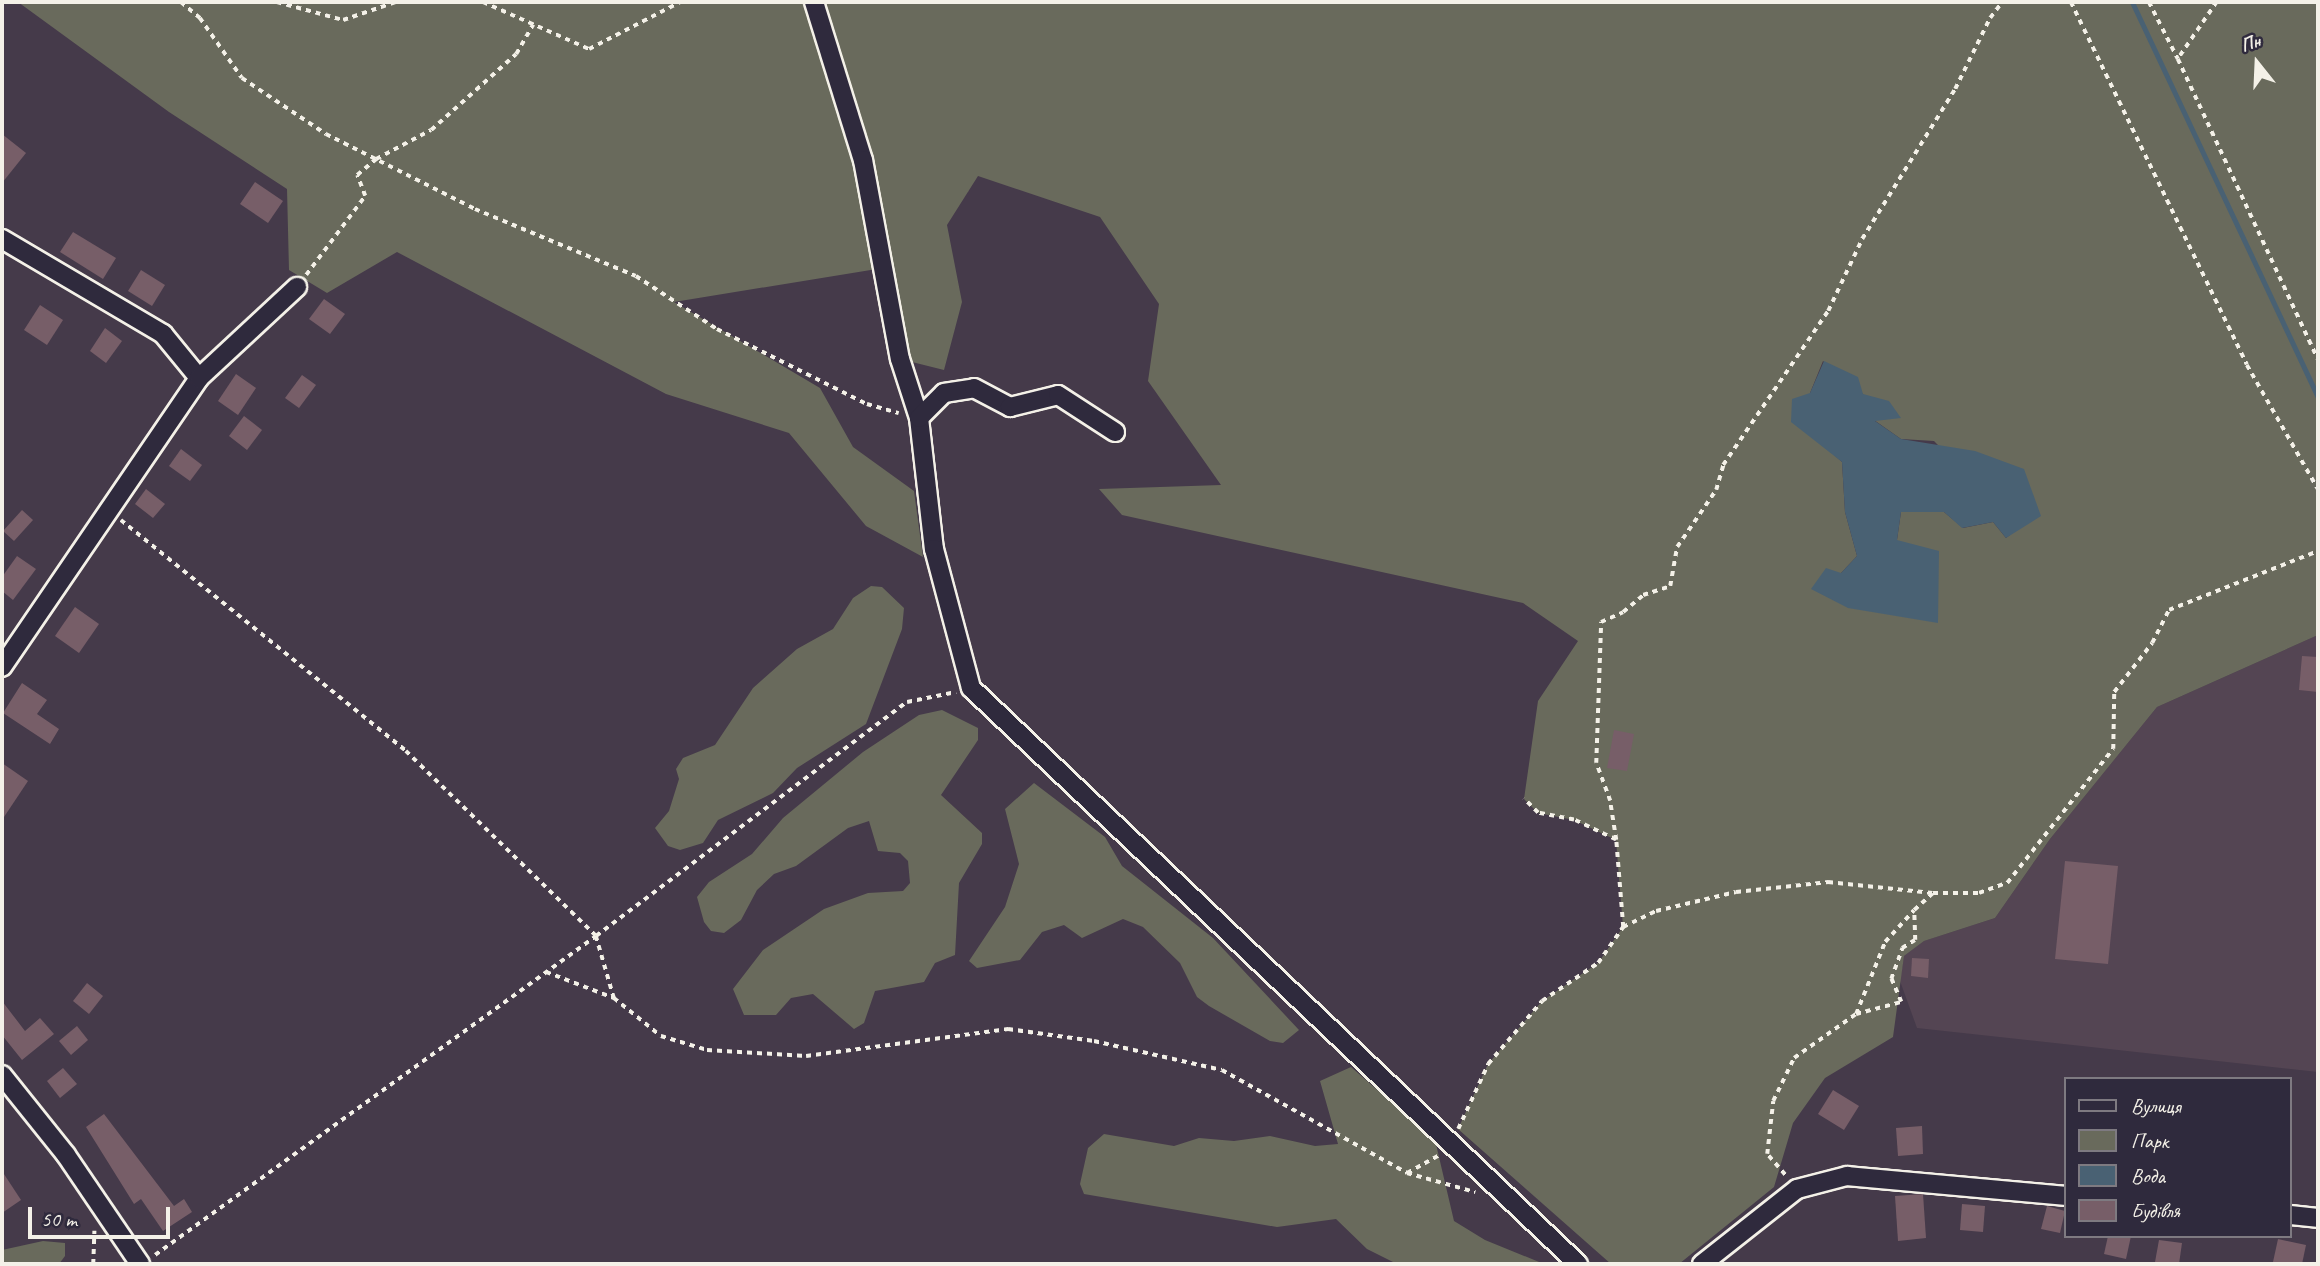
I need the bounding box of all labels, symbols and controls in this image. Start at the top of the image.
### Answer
north arrow [2222,28,2292,98]
text: Пн [2237,29,2264,58]
legend [2064,1077,2292,1238]
text: Вулиця [2131,1093,2181,1119]
text: Парк [2131,1128,2168,1154]
text: Вода [2131,1163,2165,1189]
scale bar [32,1192,173,1236]
text: Будівля [2131,1198,2180,1224]
text: 50 m [41,1206,77,1232]

